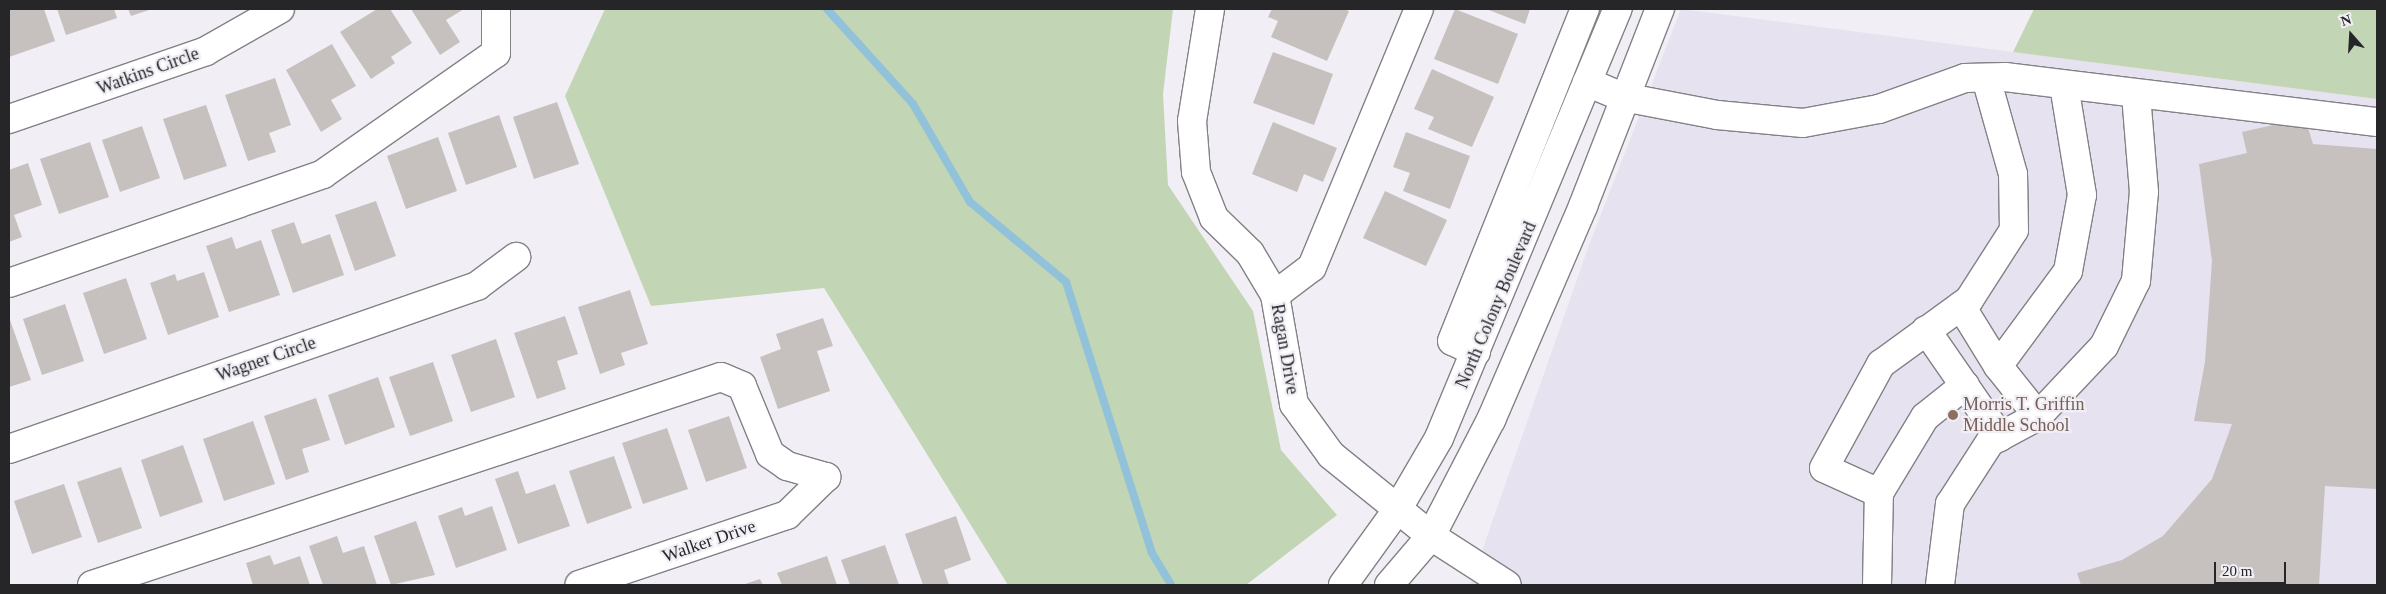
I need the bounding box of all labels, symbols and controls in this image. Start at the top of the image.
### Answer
north arrow [2326,10,2376,60]
text: N [2339,12,2353,29]
street label: Watkins Circle [94,43,202,99]
street label: North Colony Boulevard [1451,218,1541,392]
street label: Ragan Drive [1266,302,1304,396]
street label: Wagner Circle [213,332,319,386]
place label: Morris T. Griffin Middle School [1963,394,2085,436]
marker: Morris T. Griffin Middle School [1947,409,1959,421]
street label: Walker Drive [660,515,758,567]
scale bar [2216,552,2288,584]
text: 20 m [2222,563,2252,579]

